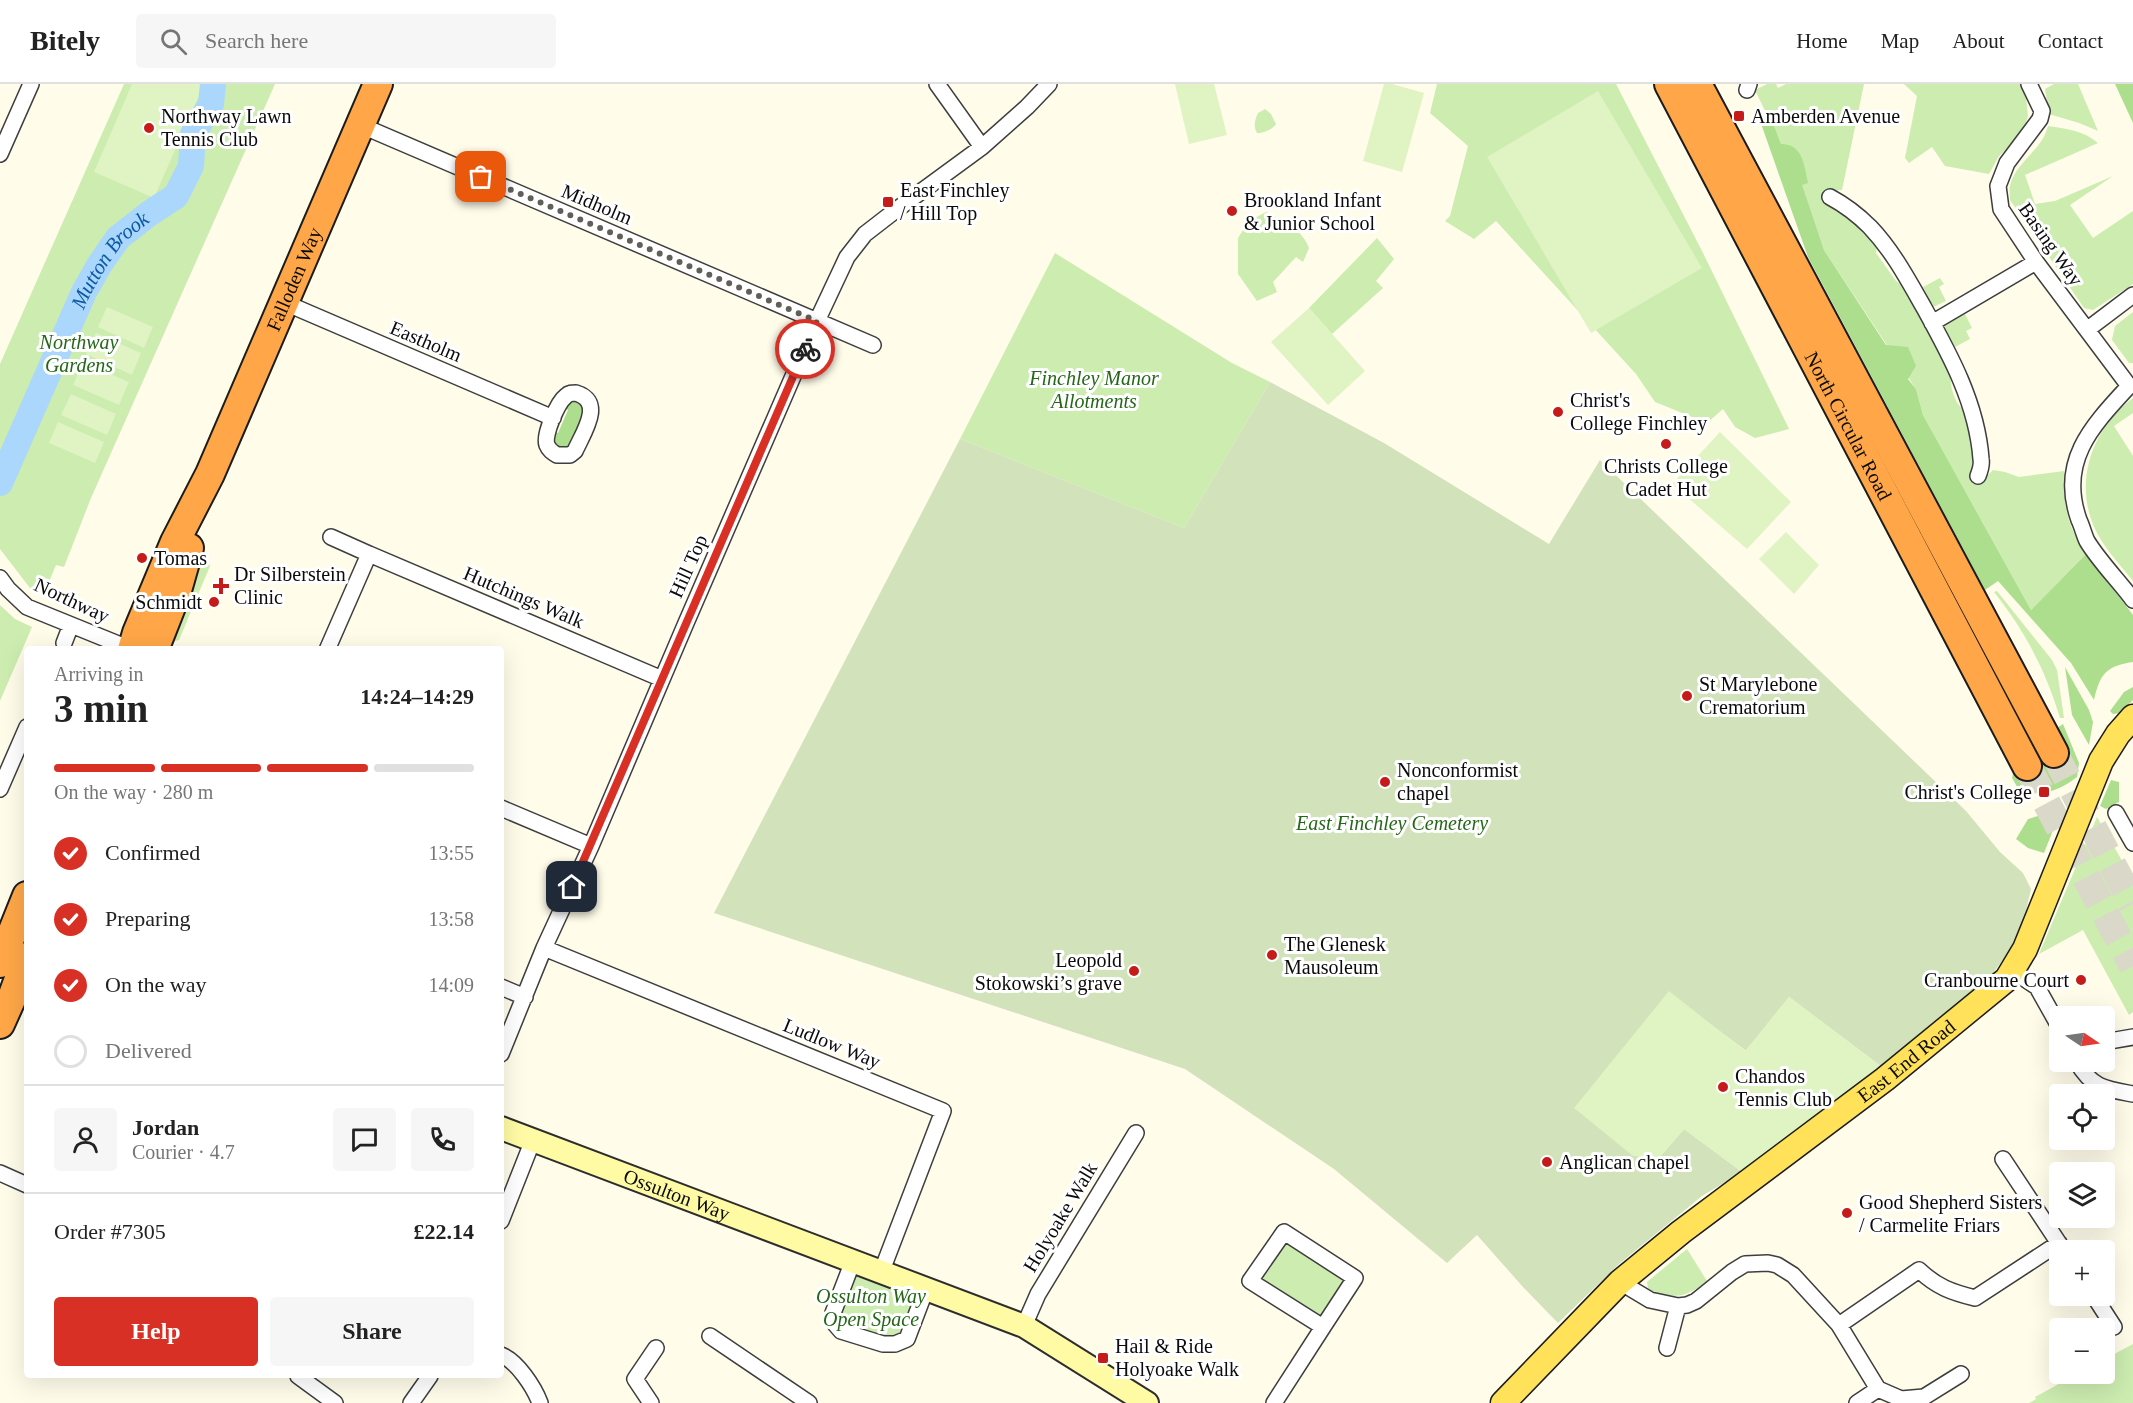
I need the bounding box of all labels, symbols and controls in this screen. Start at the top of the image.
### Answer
search box [136,14,556,68]
text: Bitely [30,25,100,56]
icon: search [157,25,190,58]
text: Search here [205,28,308,53]
text: Home [1796,29,1848,53]
text: Map [1881,29,1919,53]
text: About [1952,29,2005,53]
text: Contact [2038,29,2103,53]
place label: Northway Lawn Tennis Club [161,105,292,150]
place label: Amberden Avenue [1751,105,1900,127]
marker: Amberden Avenue [1732,109,1746,123]
marker: Northway Lawn Tennis Club [142,121,156,135]
pin [455,151,506,202]
icon: bag [464,160,497,193]
street label: Midholm [558,179,636,229]
place label: East Finchley / Hill Top [900,179,1009,225]
place label: Brookland Infant & Junior School [1244,189,1382,234]
marker: East Finchley / Hill Top [881,195,895,209]
street label: Basing Way [2014,198,2088,290]
marker: Brookland Infant & Junior School [1225,204,1239,218]
water label: Mutton Brook [66,206,154,313]
street label: Falloden Way [262,224,327,334]
street label: Eastholm [387,316,465,366]
courier [775,319,835,379]
park label: Northway Gardens [39,331,119,376]
icon: bike [789,333,822,366]
street label: North Circular Road [1800,348,1896,504]
park label: Finchley Manor Allotments [1028,367,1159,412]
place label: Christ's College Finchley [1570,389,1707,435]
marker: Christ's College Finchley [1551,405,1565,419]
marker: Christs College Cadet Hut [1659,437,1673,451]
place label: Christs College Cadet Hut [1604,455,1728,500]
street label: Hill Top [664,531,713,601]
place label: Tomas [154,547,207,569]
marker: Tomas [135,551,149,565]
street label: Hutchings Walk [460,562,587,633]
place label: Dr Silberstein Clinic [234,563,346,608]
street label: Northway [31,573,113,628]
marker: Dr Silberstein Clinic [212,577,230,595]
place label: Schmidt [135,591,202,613]
marker: Schmidt [207,595,221,609]
text: Arriving in [54,663,143,685]
place label: St Marylebone Crematorium [1699,673,1817,718]
text: 14:24–14:29 [360,684,474,709]
text: 3 min [54,687,148,730]
marker: St Marylebone Crematorium [1680,689,1694,703]
place label: Nonconformist chapel [1397,759,1519,805]
marker: Nonconformist chapel [1378,775,1392,789]
text: On the way · 280 m [54,781,213,803]
place label: Christ's College [1905,781,2032,804]
marker: Christ's College [2037,785,2051,799]
park label: East Finchley Cemetery [1295,812,1488,835]
icon: check [54,837,87,870]
text: Confirmed [105,840,200,865]
text: 13:55 [428,842,474,864]
pin [546,861,597,912]
icon: home [555,870,588,903]
icon: check [54,903,87,936]
text: Preparing [105,906,191,931]
text: 13:58 [428,908,474,930]
place label: The Glenesk Mausoleum [1284,933,1386,978]
marker: The Glenesk Mausoleum [1265,948,1279,962]
place label: Leopold Stokowski’s grave [975,949,1122,995]
marker: Leopold Stokowski’s grave [1127,964,1141,978]
icon: check [54,969,87,1002]
place label: Cranbourne Court [1924,969,2069,991]
text: On the way [105,972,206,997]
marker: Cranbourne Court [2074,973,2088,987]
text: 14:09 [428,974,474,996]
north arrow [2049,1006,2115,1072]
map controls [2049,1006,2115,1384]
street label: Ludlow Way [780,1014,884,1073]
street label: East End Road [1853,1015,1959,1107]
text: Delivered [105,1038,192,1063]
place label: Chandos Tennis Club [1735,1065,1832,1110]
marker: Chandos Tennis Club [1716,1080,1730,1094]
button: locate [2049,1084,2115,1150]
button: person [54,1108,117,1171]
button: chat [333,1108,396,1171]
button: phone [411,1108,474,1171]
text: Jordan [132,1115,199,1140]
text: Courier · 4.7 [132,1141,235,1163]
place label: Anglican chapel [1559,1151,1690,1174]
marker: Anglican chapel [1540,1155,1554,1169]
street label: Holyoake Walk [1019,1158,1102,1276]
button: layers [2049,1162,2115,1228]
street label: Ossulton Way [621,1164,733,1226]
place label: Good Shepherd Sisters / Carmelite Friars [1859,1191,2043,1236]
marker: Good Shepherd Sisters / Carmelite Friars [1840,1206,1854,1220]
text: Order #7305 [54,1219,166,1244]
text: £22.14 [414,1219,474,1244]
button: + [2049,1240,2115,1306]
park label: Ossulton Way Open Space [816,1285,926,1331]
button: Help [54,1297,258,1366]
button: Share [270,1297,474,1366]
button: − [2049,1318,2115,1384]
place label: Hail & Ride Holyoake Walk [1115,1335,1239,1381]
marker: Hail & Ride Holyoake Walk [1096,1351,1110,1365]

